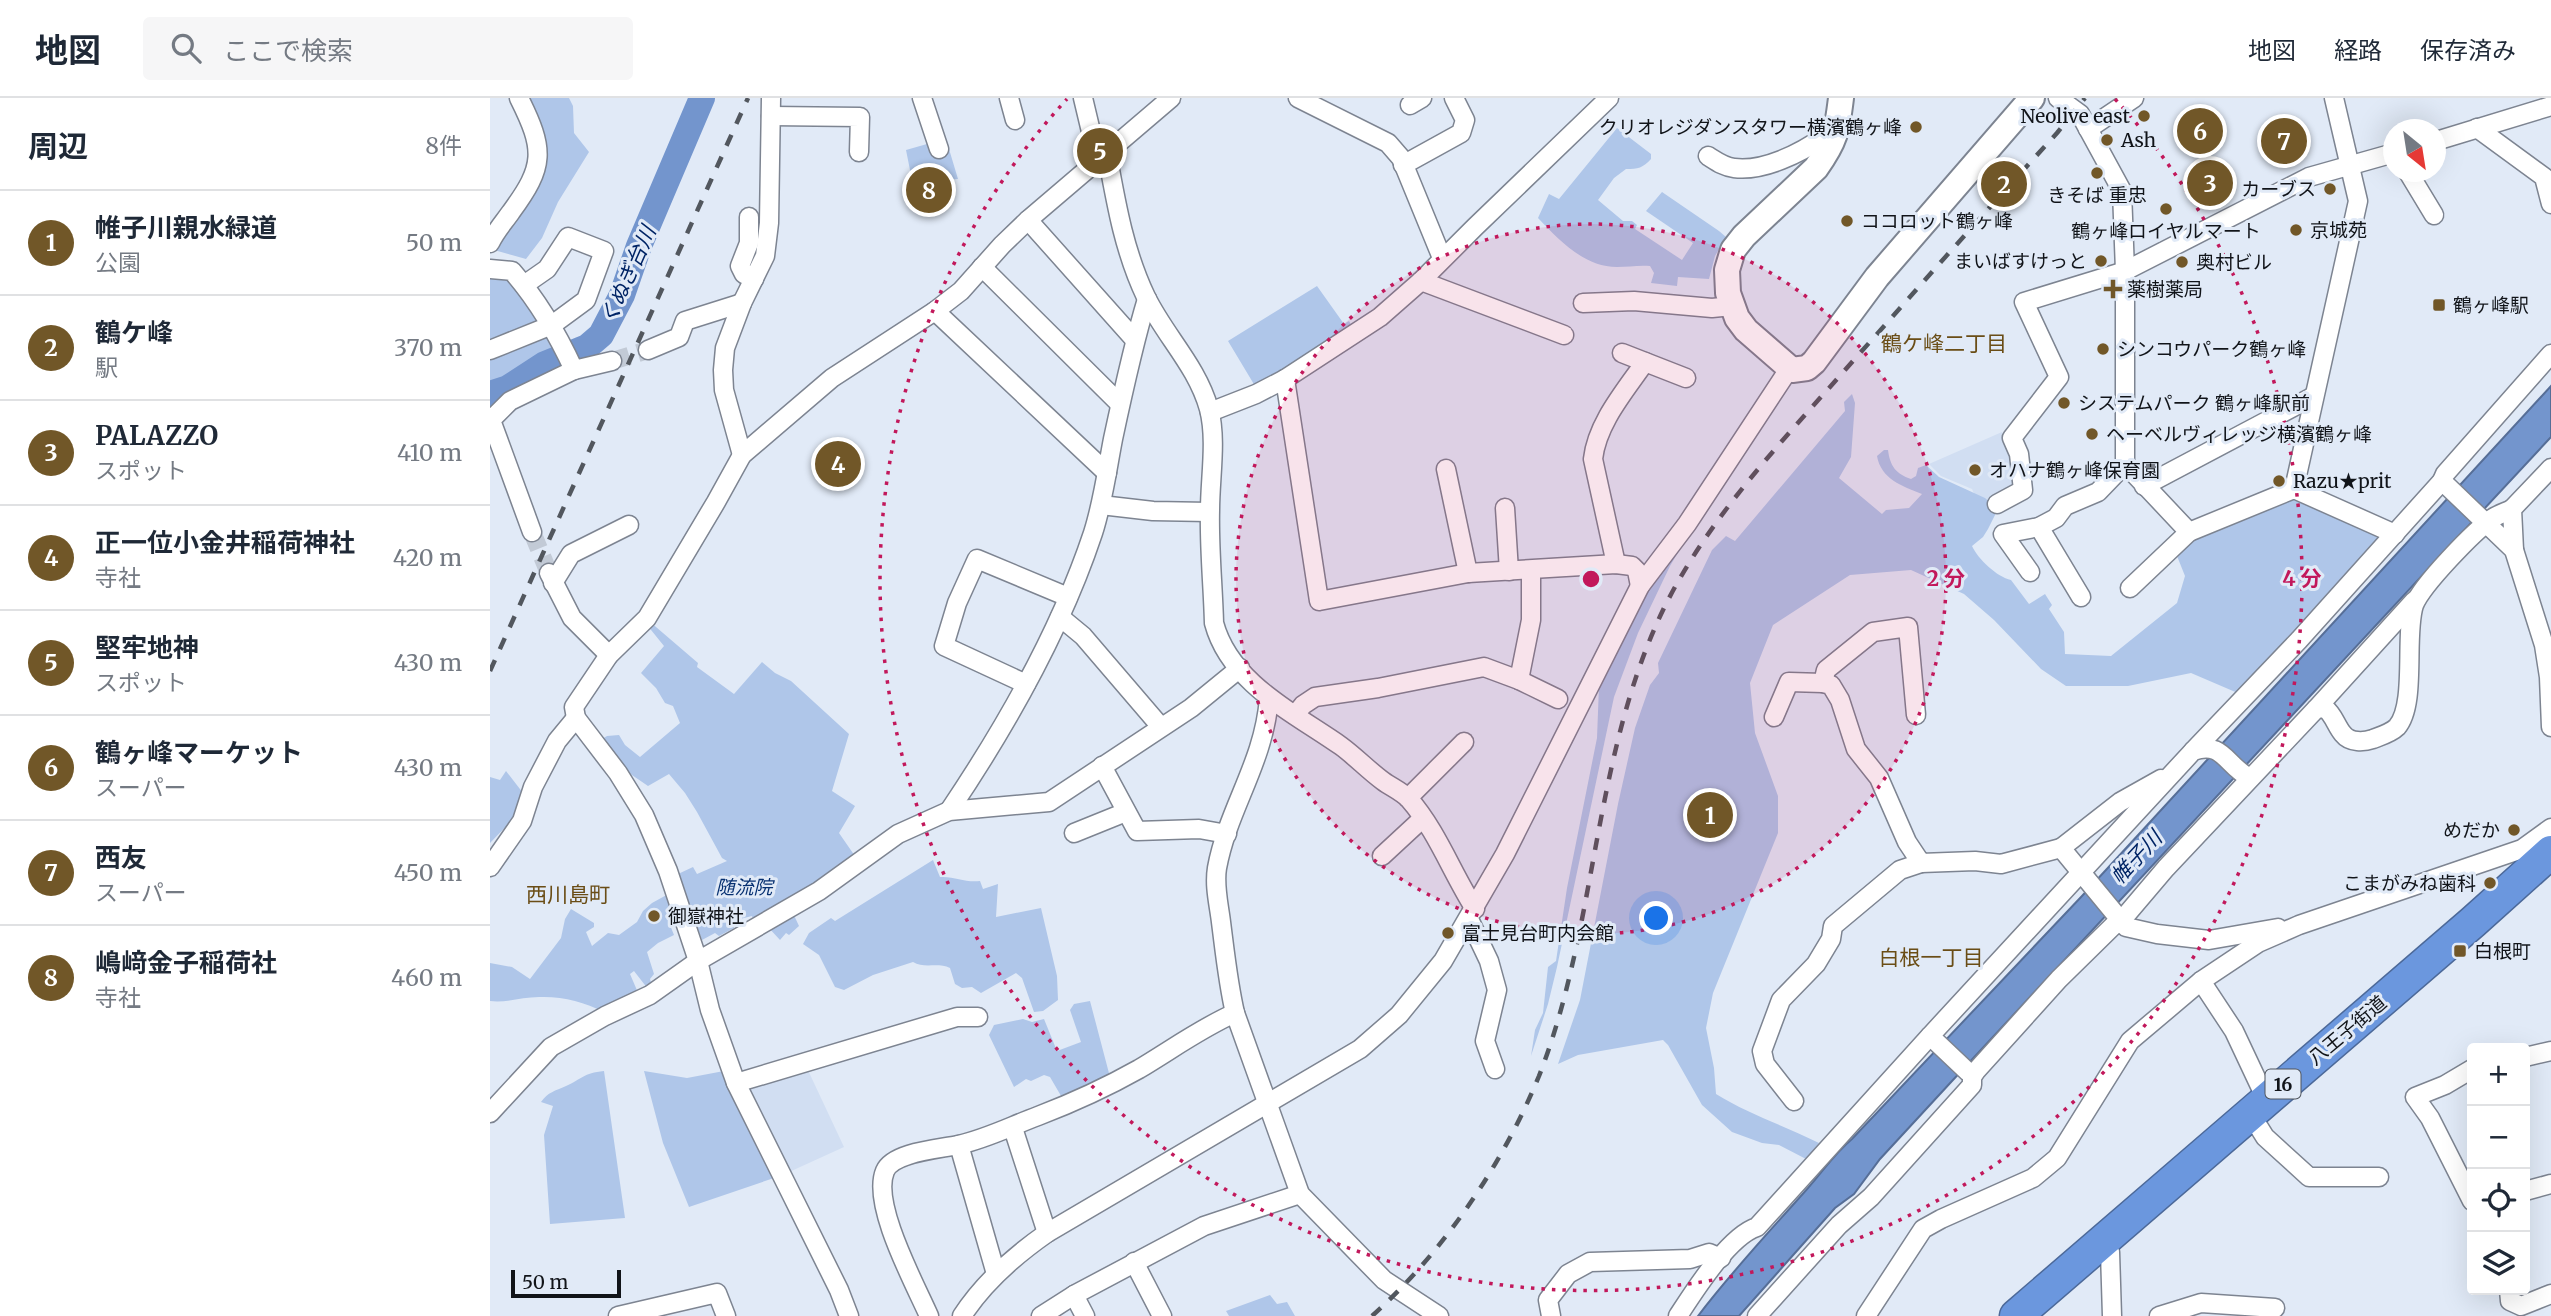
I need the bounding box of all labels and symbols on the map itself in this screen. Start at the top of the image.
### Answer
place label: Neolive east [2021,104,2131,128]
pin: 6 [2177,105,2223,157]
marker: Neolive east [2136,108,2152,124]
place label: クリオレジダンスタワー横濱鶴ヶ峰 [1599,115,1902,139]
pin: 7 [2261,115,2307,167]
marker: クリオレジダンスタワー横濱鶴ヶ峰 [1908,119,1924,135]
north arrow [2383,119,2446,182]
pin: 5 [1077,125,1123,177]
place label: Ash [2120,128,2156,152]
marker: Ash [2099,132,2115,148]
pin: 3 [2187,157,2233,209]
pin: 2 [1981,158,2027,210]
pin: 8 [906,164,952,216]
marker: きそば 重忠 [2089,165,2105,181]
place label: カーブス [2241,177,2316,201]
marker: カーブス [2322,181,2338,197]
place label: きそば 重忠 [2047,183,2147,207]
marker: 鶴ヶ峰ロイヤルマート [2158,201,2174,217]
place label: ココロット鶴ヶ峰 [1861,209,2013,233]
marker: ココロット鶴ヶ峰 [1839,213,1855,229]
place label: 京城苑 [2310,218,2367,242]
place label: 鶴ヶ峰ロイヤルマート [2071,219,2261,243]
water label: くぬぎ台川 [594,220,662,328]
marker: 京城苑 [2288,222,2304,238]
place label: まいばすけっと [1954,249,2087,273]
place label: 奥村ビル [2196,250,2272,274]
marker: まいばすけっと [2093,253,2109,269]
marker: 奥村ビル [2174,254,2190,270]
place label: 薬樹薬局 [2127,277,2203,301]
marker: 薬樹薬局 [2105,281,2121,297]
place label: 鶴ヶ峰駅 [2453,293,2529,317]
marker: 鶴ヶ峰駅 [2431,297,2447,313]
district label: 鶴ケ峰二丁目 [1881,330,2007,357]
place label: シンコウパーク鶴ヶ峰 [2117,337,2306,361]
marker: シンコウパーク鶴ヶ峰 [2095,341,2111,357]
place label: システムパーク 鶴ヶ峰駅前 [2078,391,2310,415]
marker: システムパーク 鶴ヶ峰駅前 [2056,395,2072,411]
place label: ヘーベルヴィレッジ横濱鶴ヶ峰 [2106,422,2372,446]
marker: ヘーベルヴィレッジ横濱鶴ヶ峰 [2084,426,2100,442]
pin: 4 [815,438,861,490]
place label: オハナ鶴ヶ峰保育園 [1989,458,2160,482]
marker: オハナ鶴ヶ峰保育園 [1967,462,1983,478]
place label: Razu★prit [2293,469,2392,493]
marker: Razu★prit [2271,473,2287,489]
text: 2 分 [1927,565,1965,592]
text: 4 分 [2282,565,2322,592]
centre of rings [1579,567,1603,591]
pin: 1 [1687,789,1733,841]
place label: めだか [2443,818,2500,842]
marker: めだか [2506,822,2522,838]
water label: 帷子川 [2105,823,2169,889]
place label: こまがみね歯科 [2343,871,2476,895]
park label: 随流院 [715,875,775,899]
marker: こまがみね歯科 [2482,875,2498,891]
district label: 西川島町 [526,881,610,908]
your location [1639,901,1673,935]
place label: 御嶽神社 [668,904,744,928]
marker: 御嶽神社 [646,908,662,924]
place label: 富士見台町内会館 [1462,921,1614,945]
marker: 富士見台町内会館 [1440,925,1456,941]
place label: 白根町 [2474,939,2531,963]
marker: 白根町 [2452,943,2468,959]
district label: 白根一丁目 [1879,944,1984,971]
street label: 八王子街道 [2303,990,2391,1070]
road number: 16 [2266,1070,2301,1099]
scale bar [511,1267,621,1299]

